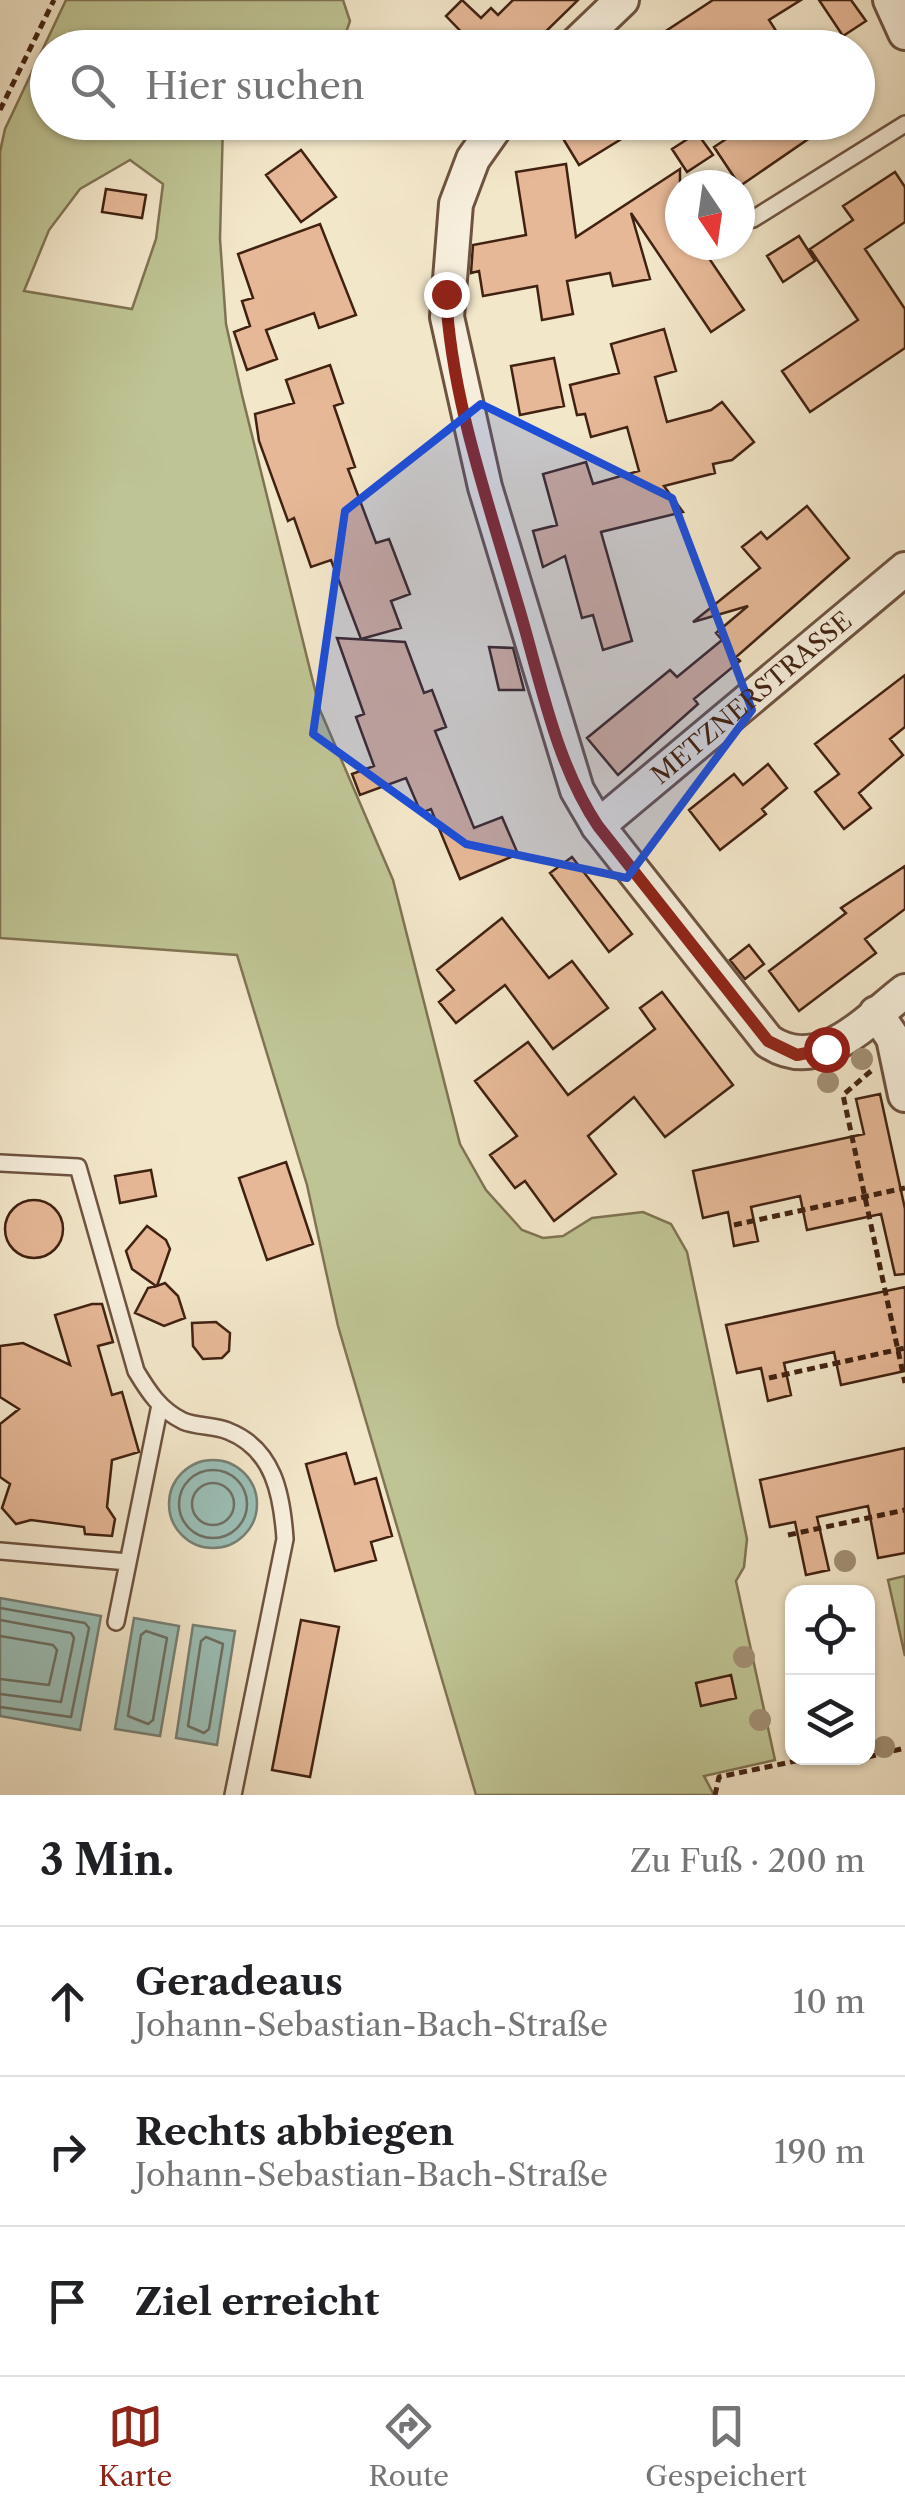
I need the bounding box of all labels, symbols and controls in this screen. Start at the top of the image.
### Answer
search box [30,30,875,140]
icon: search [65,58,120,113]
text: Hier suchen [145,62,365,109]
north arrow [665,170,755,260]
route end [424,272,470,318]
street label: METZNERSTRASSE [645,605,858,791]
route start [804,1027,850,1073]
map controls [785,1585,875,1765]
button: locate [785,1585,875,1675]
button: layers [785,1675,875,1765]
text: 3 Min. [40,1834,174,1886]
text: Zu Fuß · 200 m [630,1841,865,1880]
text: Geradeaus [135,1958,343,2005]
icon: ahead [40,1974,95,2029]
text: 10 m [793,1982,865,2021]
text: Johann-Sebastian-Bach-Straße [135,2005,608,2044]
text: Rechts abbiegen [135,2108,454,2155]
icon: right [40,2124,95,2179]
text: 190 m [774,2132,865,2171]
text: Johann-Sebastian-Bach-Straße [135,2155,608,2194]
icon: arrive [40,2274,95,2329]
text: Ziel erreicht [135,2278,379,2325]
tab: Karte [98,2399,172,2493]
tab: Route [369,2399,449,2493]
tab: Gespeichert [645,2399,807,2493]

